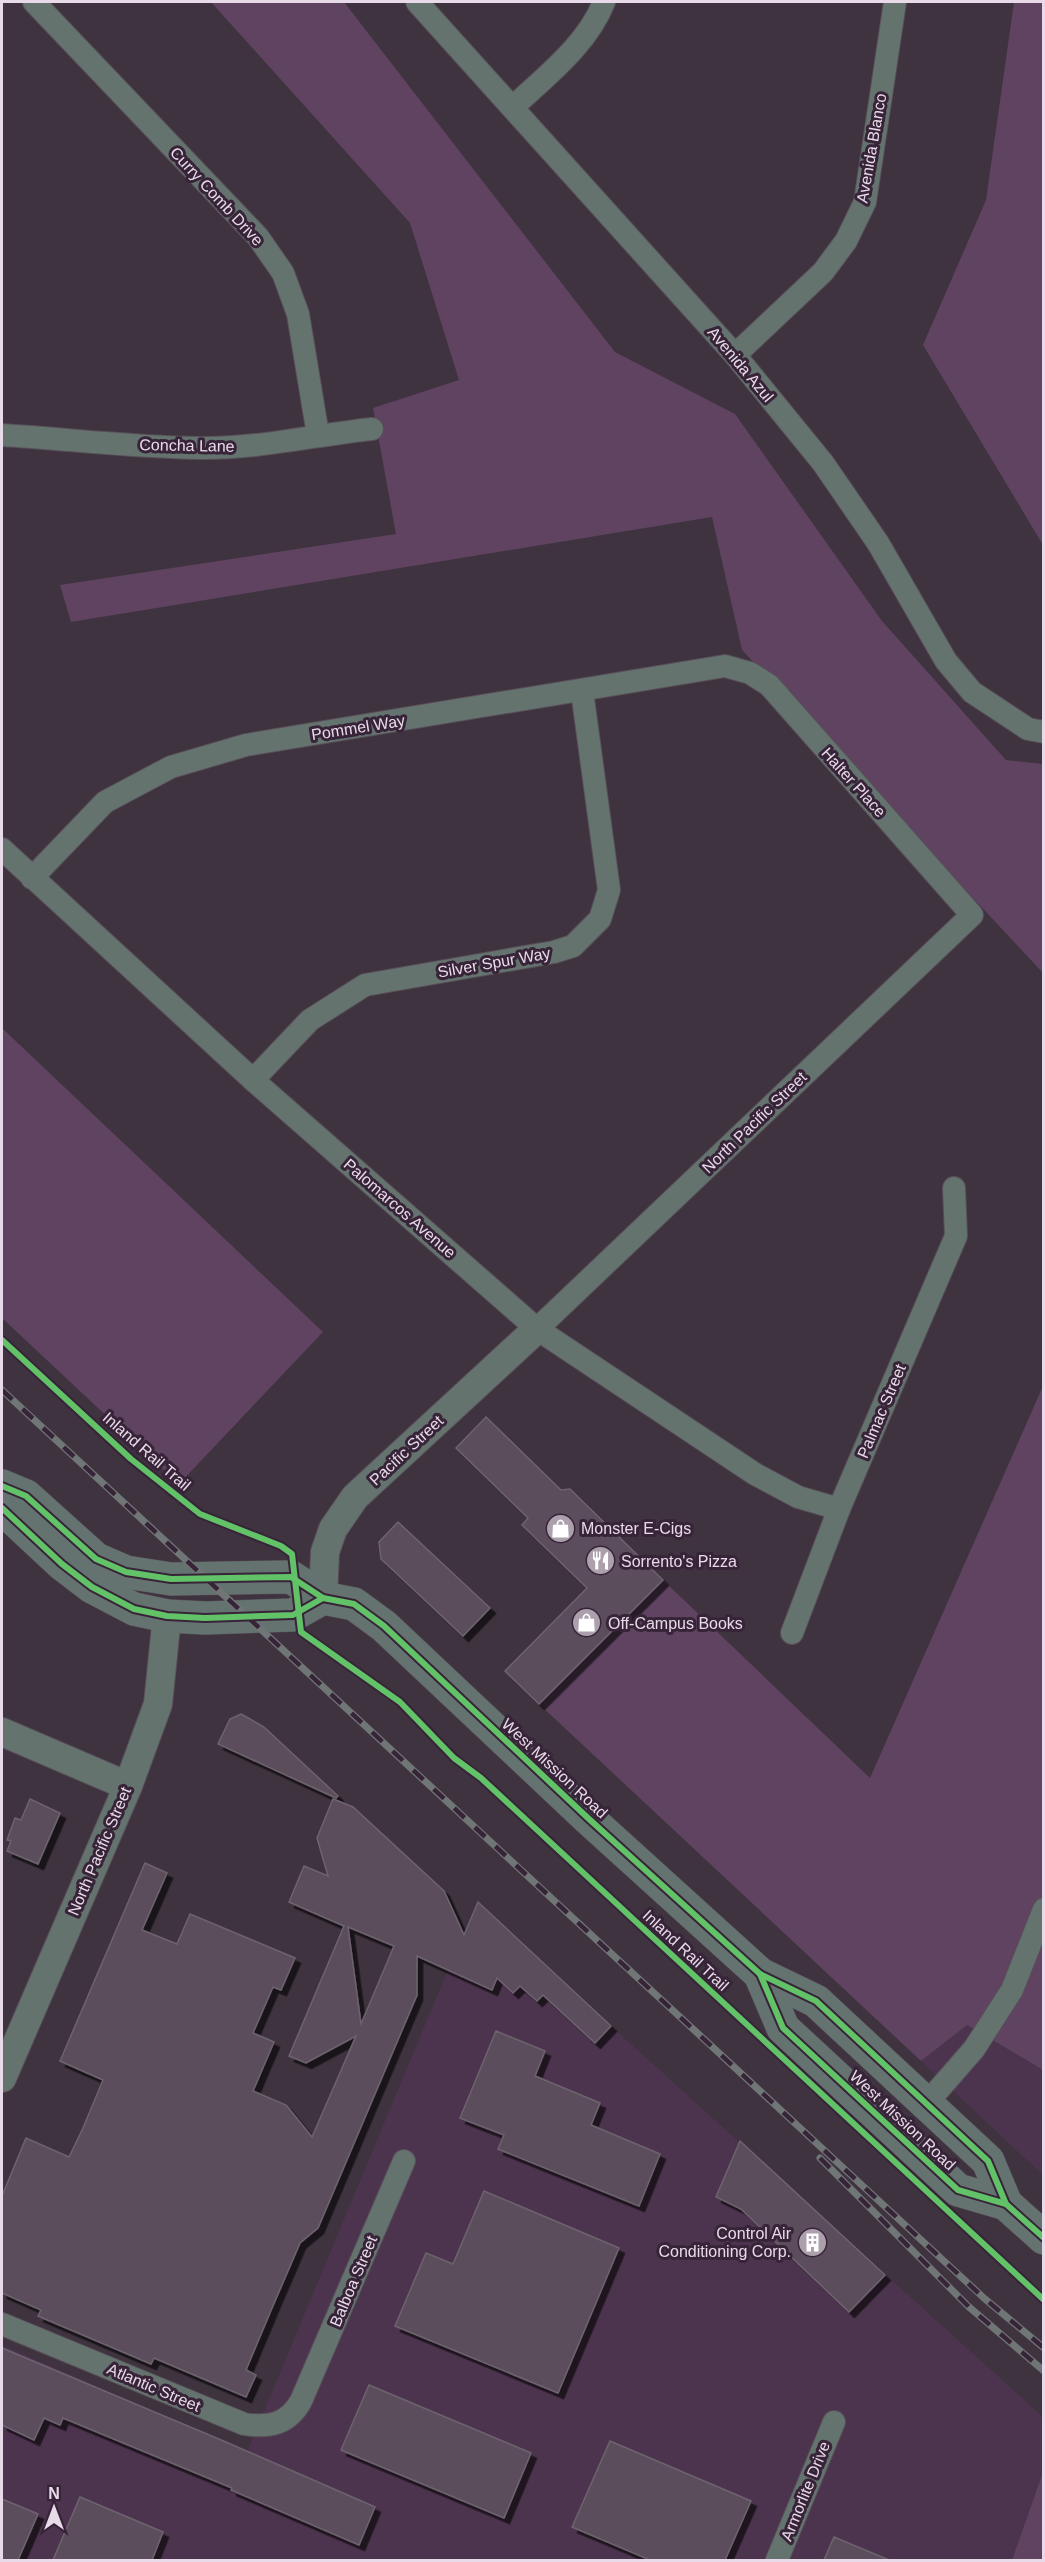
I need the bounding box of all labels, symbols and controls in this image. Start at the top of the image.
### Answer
street label: Avenida Blanco [853,92,890,204]
street label: Curry Comb Drive [167,144,267,249]
street label: Avenida Azul [704,324,777,405]
street label: Concha Lane [139,436,235,455]
street label: Pommel Way [310,712,406,743]
street label: Halter Place [818,744,889,820]
street label: Silver Spur Way [436,944,552,981]
street label: North Pacific Street [699,1068,810,1176]
street label: Palomarcos Avenue [341,1155,459,1261]
street label: Palmac Street [854,1361,909,1461]
street label: Inland Rail Trail [99,1409,194,1494]
street label: Pacific Street [366,1412,447,1489]
shop icon: Monster E-Cigs [544,1512,576,1544]
place label: Monster E-Cigs [581,1520,691,1537]
restaurant icon: Sorrento's Pizza [584,1545,616,1577]
place label: Sorrento's Pizza [621,1553,737,1570]
shop icon: Off-Campus Books [571,1607,603,1639]
place label: Off-Campus Books [608,1615,743,1632]
street label: West Mission Road [499,1715,611,1821]
street label: North Pacific Street [65,1784,134,1918]
street label: Inland Rail Trail [640,1907,732,1994]
street label: West Mission Road [847,2067,959,2173]
place label: Control Air Conditioning Corp. [658,2225,792,2260]
building icon: Control Air Conditioning Corp. [796,2226,828,2258]
street label: Balboa Street [327,2233,380,2329]
street label: Atlantic Street [105,2360,203,2415]
street label: Armorlite Drive [778,2439,833,2543]
north arrow [24,2478,84,2538]
text: N [48,2485,60,2502]

